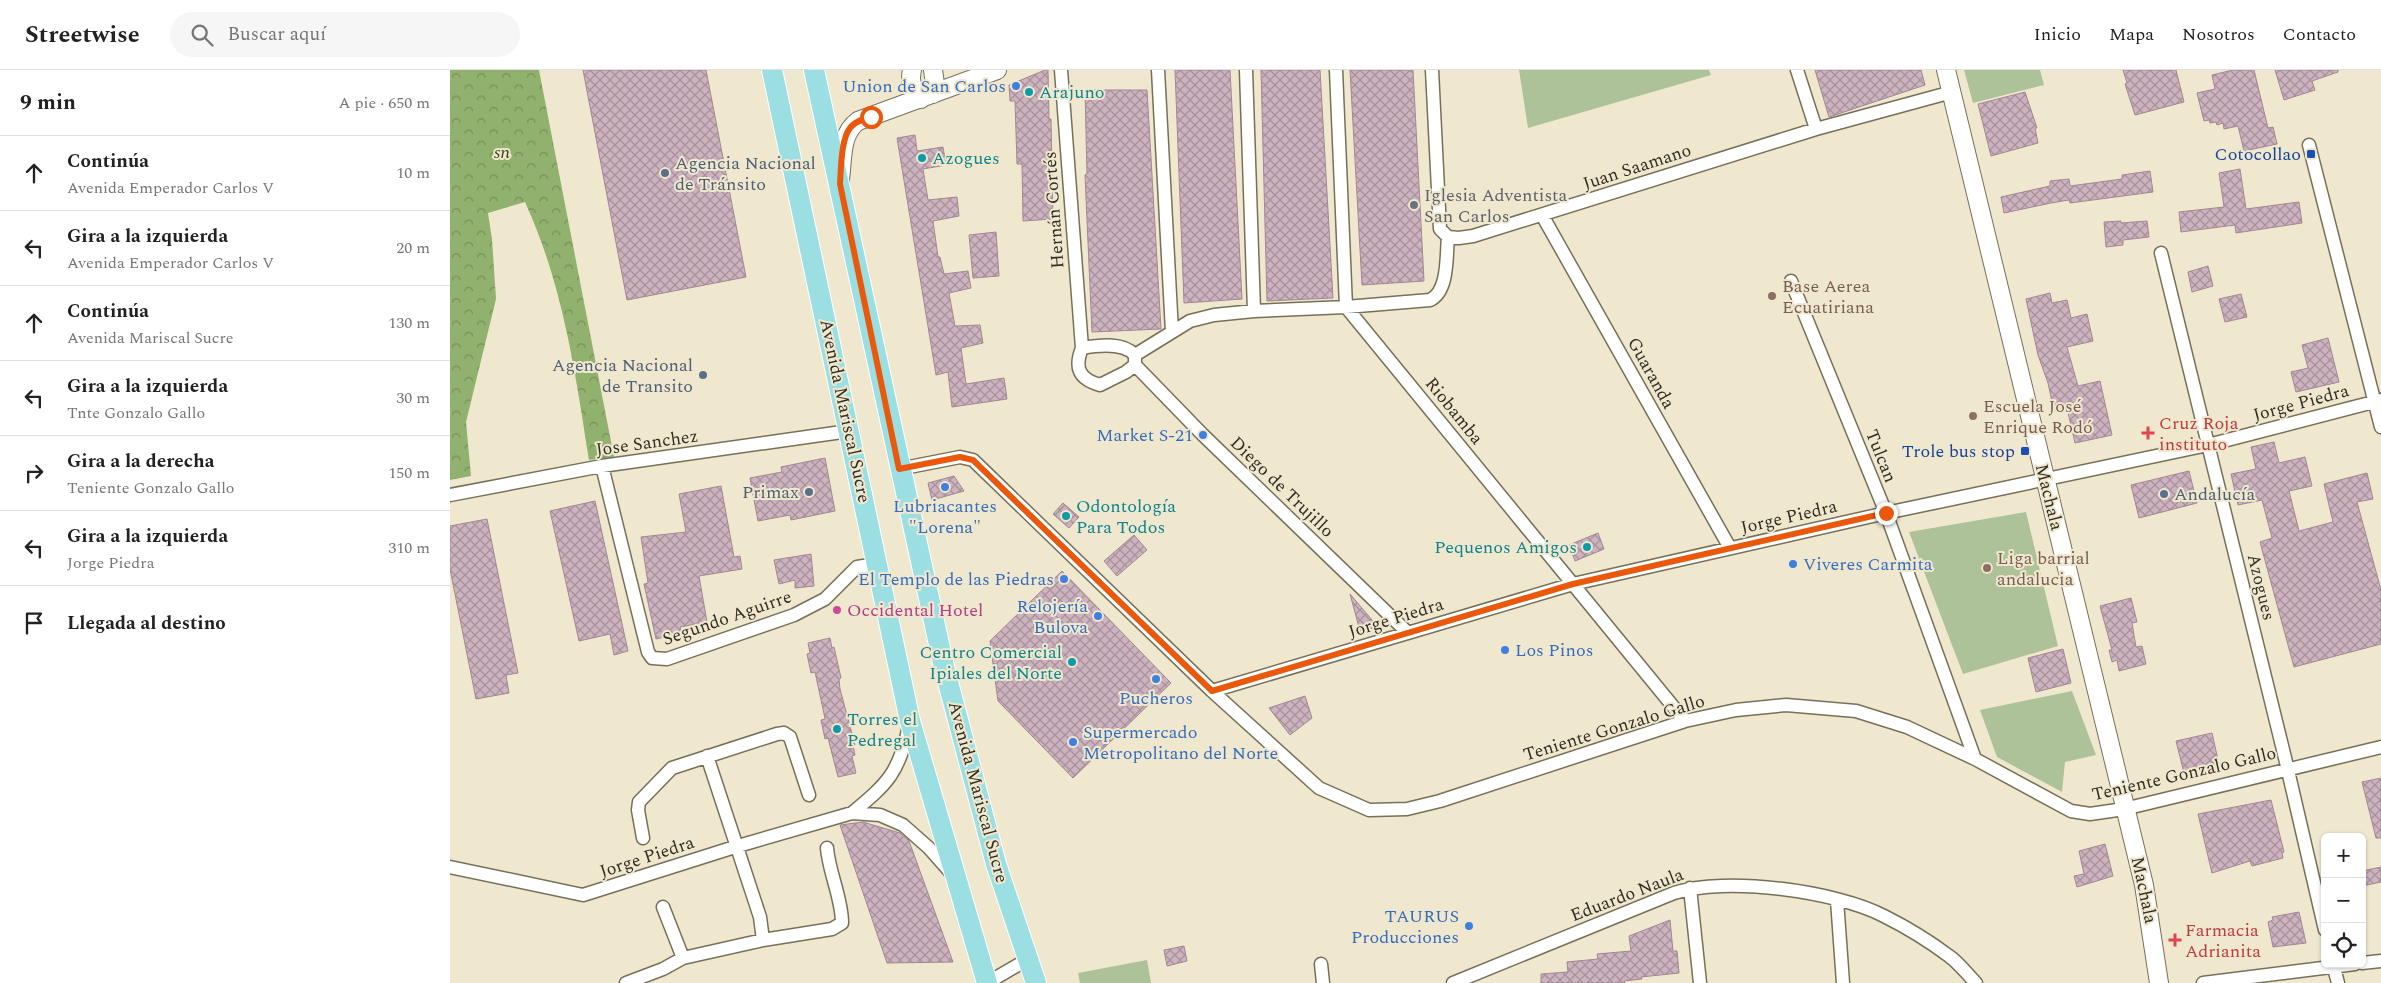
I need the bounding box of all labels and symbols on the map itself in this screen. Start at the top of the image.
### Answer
place label: Union de San Carlos [842,73,1006,100]
place label: Arajuno [1039,79,1105,106]
marker: Union de San Carlos [1010,80,1022,92]
marker: Arajuno [1023,86,1035,98]
route start [860,106,883,129]
street label: Juan Saamano [1579,137,1695,197]
park label: sn [494,139,510,166]
place label: Cotocollao [2215,141,2301,168]
place label: Azogues [932,145,1000,172]
marker: Cotocollao [2305,148,2317,160]
place label: Agencia Nacional de Tránsito [675,150,816,198]
street label: Hernán Cortés [1036,150,1072,270]
marker: Azogues [916,152,928,164]
marker: Agencia Nacional de Tránsito [659,167,671,179]
place label: Iglesia Adventista San Carlos [1424,182,1567,230]
marker: Iglesia Adventista San Carlos [1408,199,1420,211]
place label: Base Aerea Ecuatiriana [1782,273,1874,321]
marker: Base Aerea Ecuatiriana [1766,290,1778,302]
street label: Avenida Mariscal Sucre [812,317,878,505]
street label: Guaranda [1620,332,1682,414]
place label: Agencia Nacional de Transito [552,352,693,400]
marker: Agencia Nacional de Transito [697,369,709,381]
street label: Riobamba [1418,371,1490,451]
street label: Jorge Piedra [2250,377,2352,429]
place label: Escuela José Enrique Rodó [1983,393,2093,441]
marker: Escuela José Enrique Rodó [1967,410,1979,422]
place label: Cruz Roja instituto [2159,410,2239,458]
street label: Jose Sanchez [594,422,700,464]
place label: Market S-21 [1096,422,1193,449]
street label: Tulcan [1858,425,1904,487]
marker: Cruz Roja instituto [2141,426,2155,440]
marker: Market S-21 [1197,429,1209,441]
street label: Diego de Trujillo [1224,430,1340,544]
place label: Trole bus stop [1902,438,2015,465]
marker: Trole bus stop [2019,445,2031,457]
street label: Machala [2028,461,2070,533]
place label: Primax [742,479,799,506]
marker: Lubriacantes "Lorena" [939,481,951,493]
place label: Andalucía [2174,481,2255,508]
marker: Primax [803,486,815,498]
marker: Andalucía [2158,488,2170,500]
place label: Lubriacantes "Lorena" [893,493,997,541]
place label: Odontología Para Todos [1076,493,1176,541]
street label: Jorge Piedra [1738,493,1840,541]
route end [1875,502,1898,525]
marker: Odontología Para Todos [1060,510,1072,522]
place label: Pequenos Amigos [1434,534,1577,561]
marker: Pequenos Amigos [1581,541,1593,553]
place label: Liga barrial andalucia [1997,545,2090,593]
place label: Viveres Carmita [1803,551,1933,578]
street label: Azogues [2240,551,2282,623]
marker: Viveres Carmita [1787,558,1799,570]
marker: Liga barrial andalucia [1981,562,1993,574]
place label: El Templo de las Piedras [858,566,1054,593]
marker: El Templo de las Piedras [1058,573,1070,585]
street label: Segundo Aguirre [659,583,795,653]
street label: Jorge Piedra [1345,591,1447,645]
place label: Relojería Bulova [1016,593,1088,641]
place label: Occidental Hotel [847,597,983,624]
marker: Occidental Hotel [831,604,843,616]
marker: Relojería Bulova [1092,610,1104,622]
place label: Los Pinos [1515,637,1593,664]
place label: Centro Comercial Ipiales del Norte [919,639,1062,687]
marker: Los Pinos [1499,644,1511,656]
marker: Centro Comercial Ipiales del Norte [1066,656,1078,668]
marker: Pucheros [1150,673,1162,685]
place label: Pucheros [1119,685,1193,712]
street label: Teniente Gonzalo Gallo [1520,688,1708,768]
street label: Avenida Mariscal Sucre [941,698,1015,886]
place label: Torres el Pedregal [847,706,917,754]
place label: Supermercado Metropolitano del Norte [1083,719,1278,767]
marker: Torres el Pedregal [831,723,843,735]
marker: Supermercado Metropolitano del Norte [1067,736,1079,748]
street label: Teniente Gonzalo Gallo [2089,740,2279,808]
street label: Jorge Piedra [596,829,698,885]
street label: Machala [2124,854,2164,926]
street label: Eduardo Naula [1566,861,1688,929]
place label: TAURUS Producciones [1351,903,1459,951]
place label: Farmacia Adrianita [2185,917,2261,965]
marker: TAURUS Producciones [1463,920,1475,932]
marker: Farmacia Adrianita [2169,934,2181,946]

